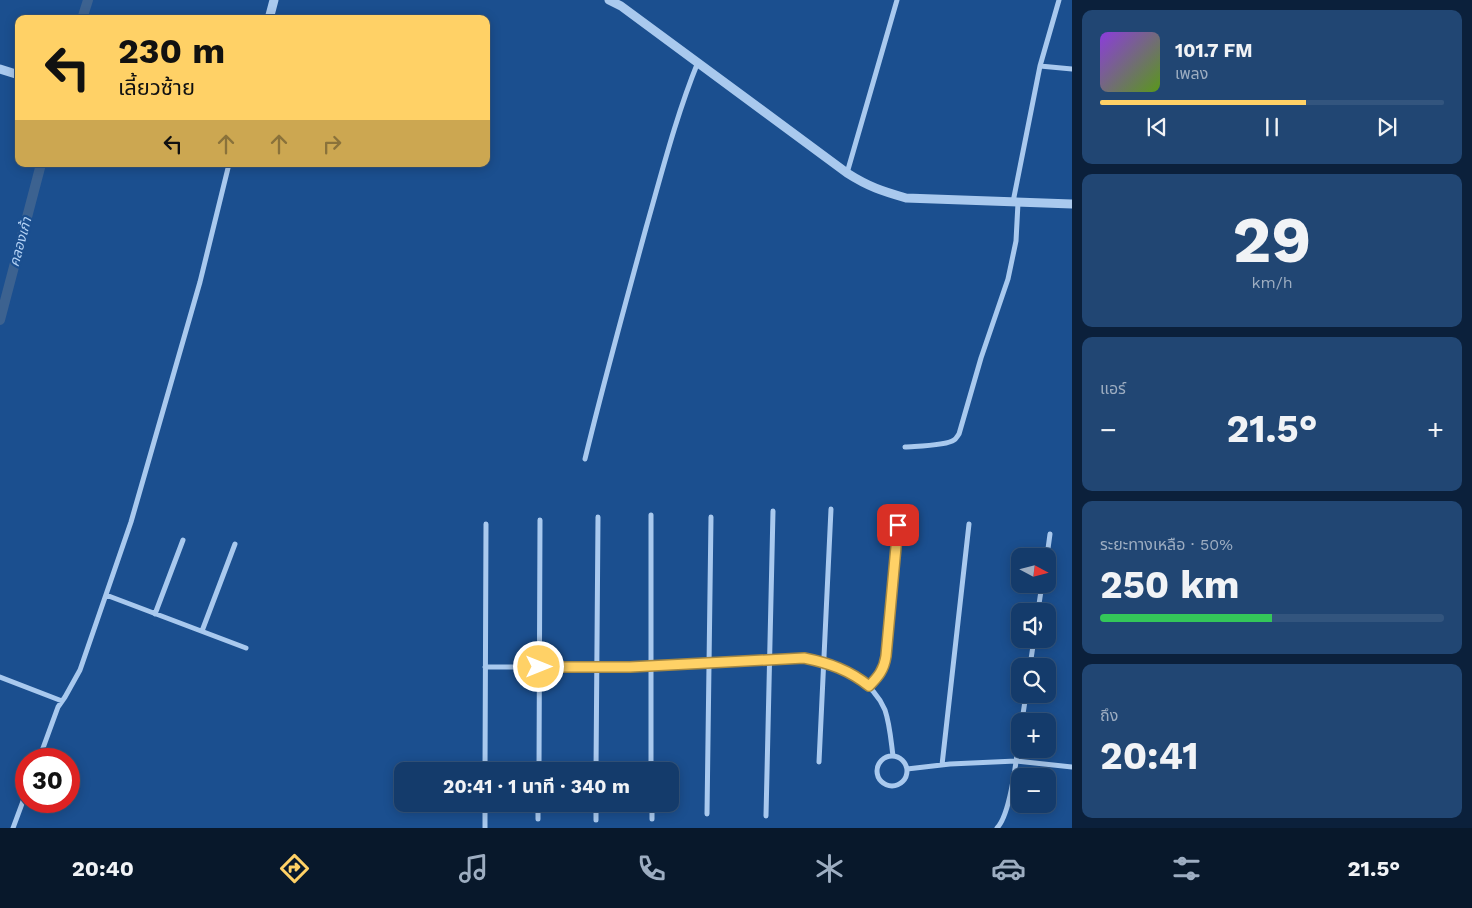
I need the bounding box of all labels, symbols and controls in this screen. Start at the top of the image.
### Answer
text: 230 m [118,30,225,72]
icon: left [35,35,100,100]
text: 101.7 FM [1175,39,1252,62]
text: เพลง [1175,64,1208,83]
text: เลี้ยวซ้าย [118,75,195,100]
icon: previous [1143,113,1171,141]
icon: pause [1258,113,1286,141]
icon: next [1373,113,1401,141]
icon: left [159,130,187,158]
icon: ahead [212,130,240,158]
icon: ahead [265,130,293,158]
icon: right [318,130,346,158]
text: 29 [1233,202,1311,278]
water label: คลองเก้า [6,214,35,268]
text: km/h [1251,273,1293,292]
text: แอร์ [1100,379,1126,398]
text: 21.5° [1226,407,1318,451]
text: − [1100,413,1117,446]
text: + [1427,413,1444,446]
pin [877,504,919,546]
icon: arrive [884,511,912,539]
text: ระยะทางเหลือ · 50% [1100,535,1233,554]
north arrow [1011,548,1056,592]
map controls [1011,548,1056,813]
text: 250 km [1100,563,1240,607]
button: sound [1011,603,1056,648]
position arrow [512,640,564,692]
button: search [1011,658,1056,703]
text: ถึง [1100,706,1118,725]
button: + [1011,713,1056,758]
text: 20:41 [1100,734,1199,778]
speed limit sign: 30 [15,748,80,813]
button: − [1011,768,1056,813]
text: 20:41 · 1 นาที · 340 m [443,775,630,798]
icon: directions [277,851,312,886]
icon: music [456,851,491,886]
icon: phone [634,851,669,886]
icon: climate [812,851,847,886]
icon: car [991,851,1026,886]
icon: filters [1169,851,1204,886]
text: 20:40 [72,856,134,881]
text: 21.5° [1348,856,1400,881]

